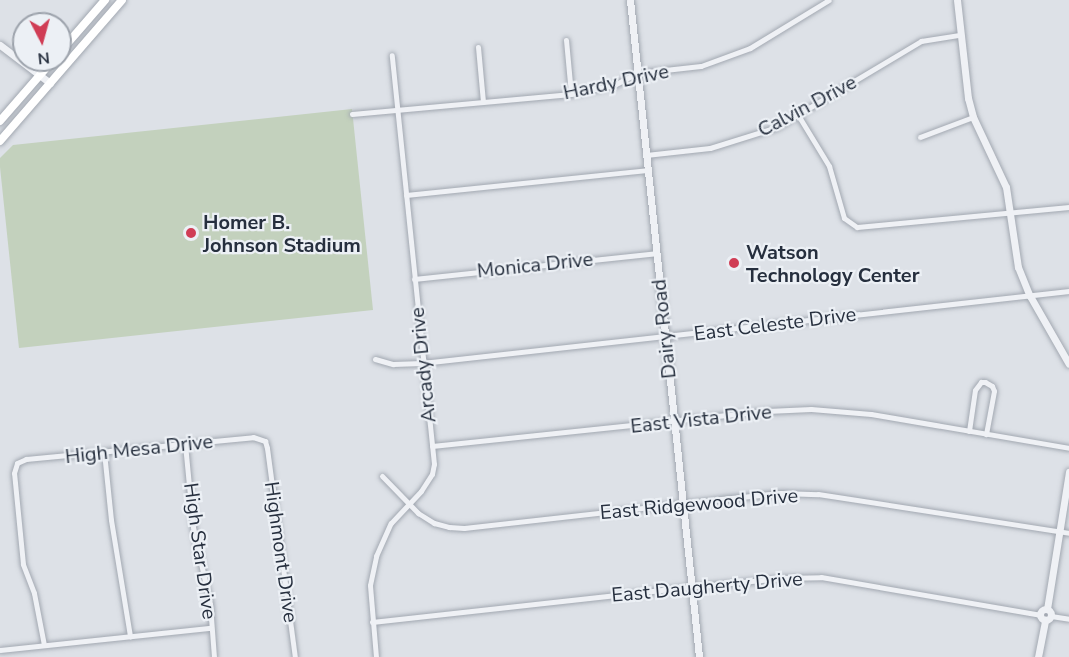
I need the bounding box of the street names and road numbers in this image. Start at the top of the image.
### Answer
street label: Hardy Drive [561,59,671,105]
street label: Calvin Drive [754,70,860,142]
street label: Monica Drive [476,247,594,283]
street label: Dairy Road [647,278,681,380]
street label: East Celeste Drive [693,302,857,346]
street label: Arcady Drive [405,306,441,424]
street label: East Vista Drive [629,400,773,438]
street label: High Mesa Drive [64,429,214,469]
street label: Highmont Drive [259,480,303,624]
street label: High Star Drive [179,481,221,621]
street label: East Ridgewood Drive [599,483,799,525]
street label: East Daugherty Drive [610,567,804,607]

